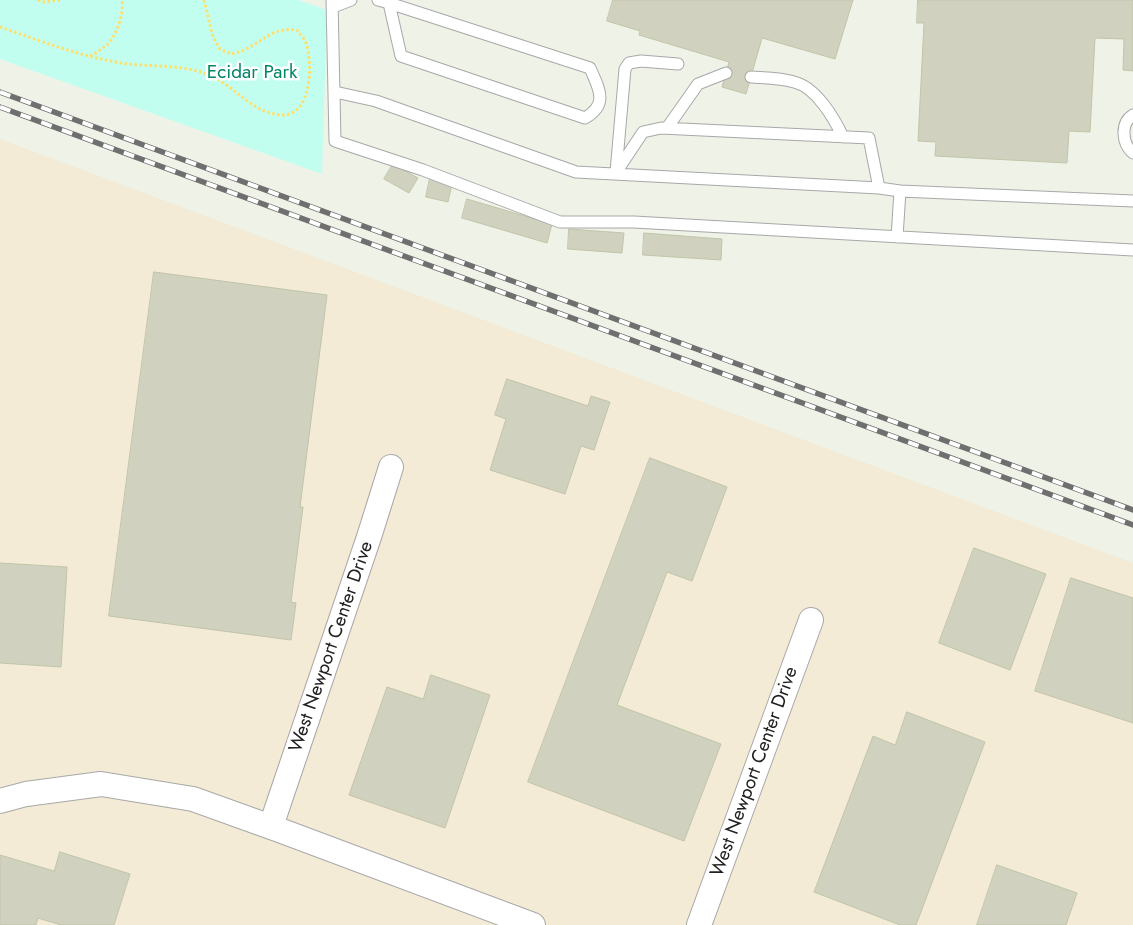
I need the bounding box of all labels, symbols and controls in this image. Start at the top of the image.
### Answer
park label: Ecidar Park [207,62,297,84]
street label: West Newport Center Drive [285,538,379,756]
street label: West Newport Center Drive [706,664,804,880]

